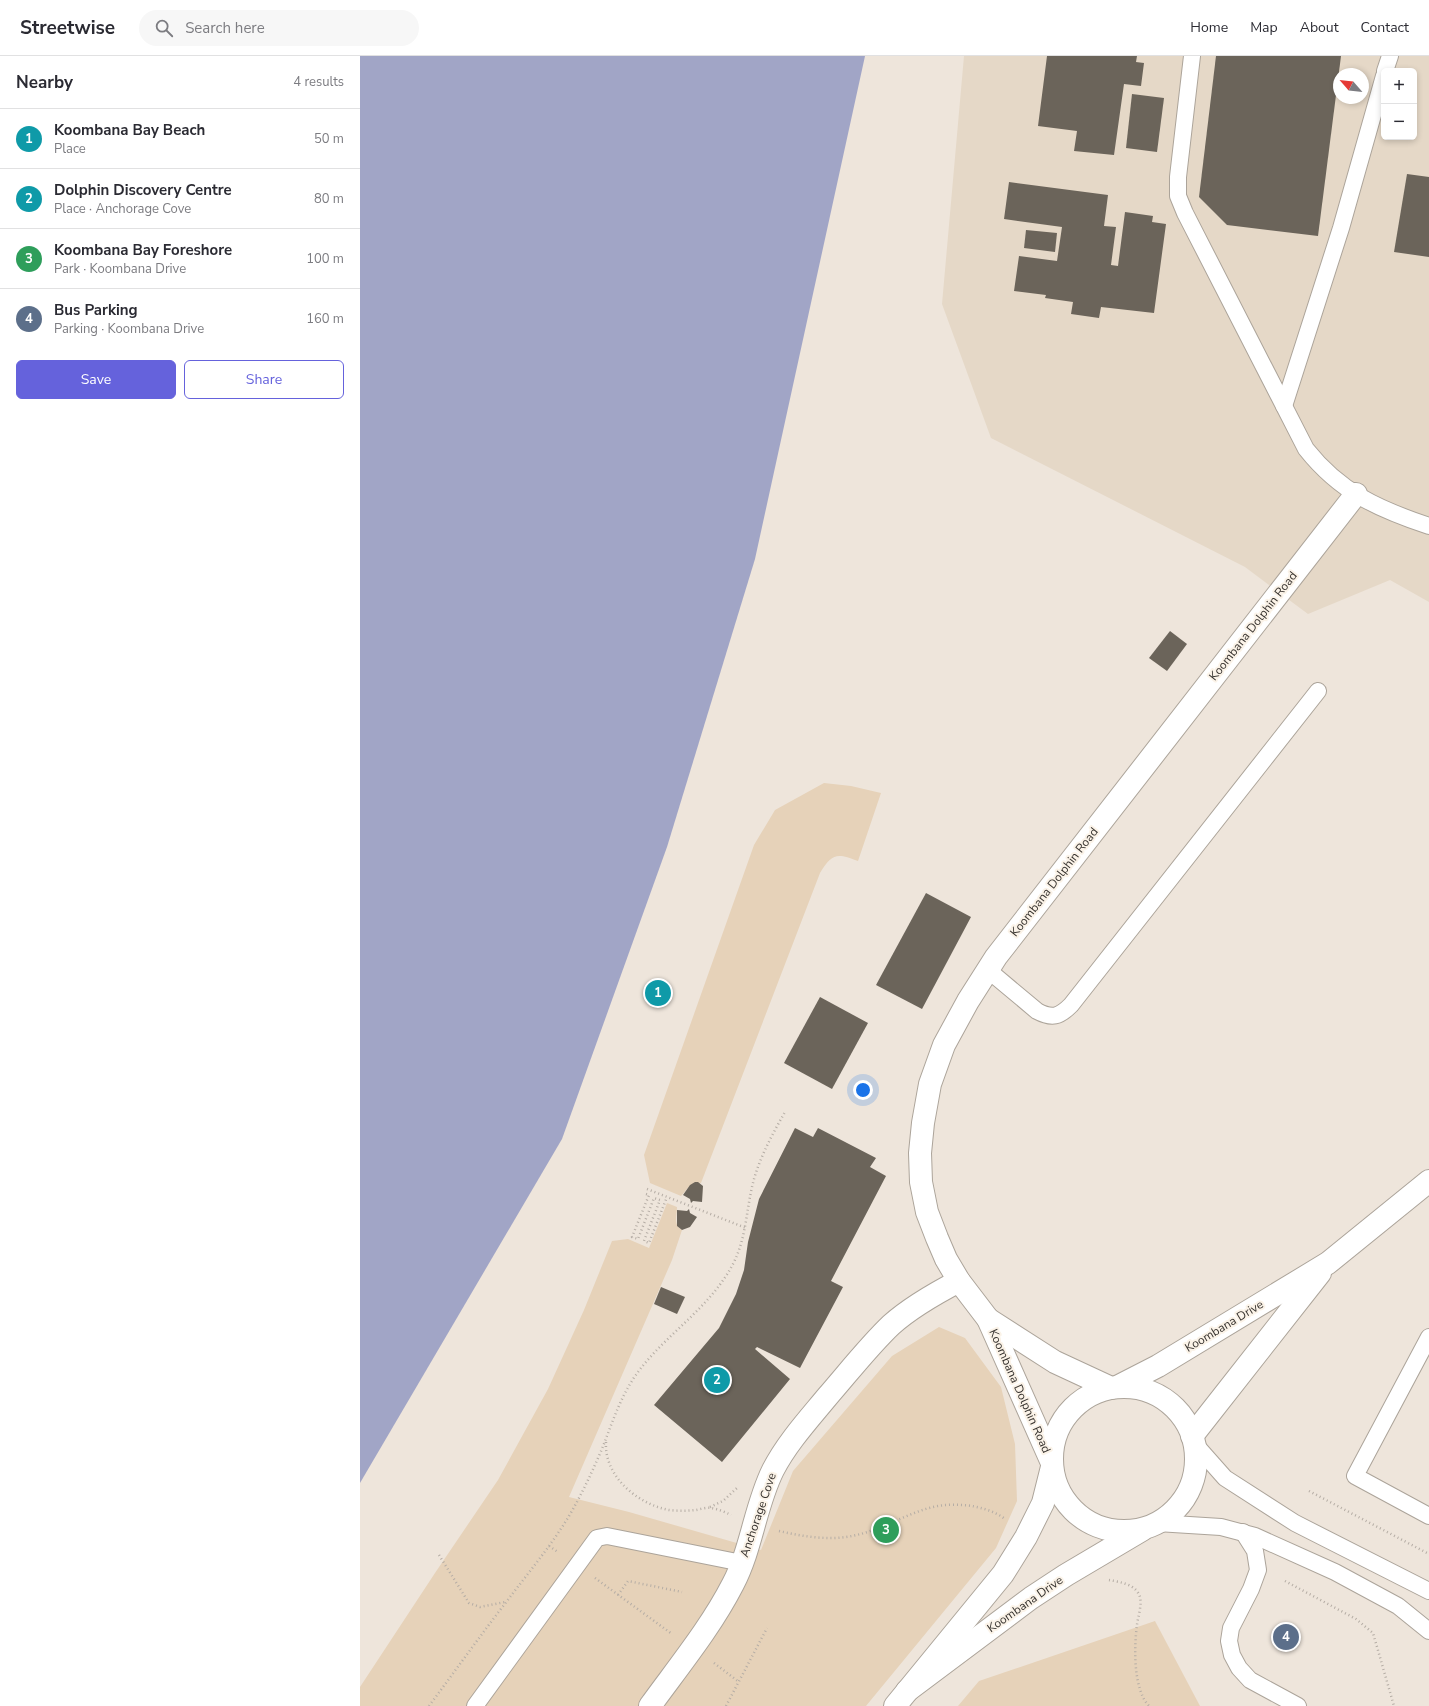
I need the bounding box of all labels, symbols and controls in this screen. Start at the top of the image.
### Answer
search box [139,10,419,46]
text: Streetwise [20,15,115,41]
icon: search [153,17,175,39]
text: Search here [185,18,265,38]
text: Home [1190,18,1228,37]
text: Map [1250,18,1278,37]
text: About [1300,18,1339,37]
text: Contact [1361,18,1409,37]
north arrow [1333,68,1369,104]
map controls [1381,68,1417,140]
button: + [1381,68,1417,104]
text: Nearby [16,71,73,94]
text: 4 results [293,73,344,91]
button: − [1381,104,1417,140]
text: Koombana Bay Beach [54,120,205,140]
text: 1 [25,130,33,148]
text: 50 m [314,130,344,148]
text: Place [54,140,86,158]
text: Dolphin Discovery Centre [54,180,232,200]
text: 2 [25,190,33,208]
text: 80 m [314,190,344,208]
text: Place · Anchorage Cove [54,200,191,218]
text: Koombana Bay Foreshore [54,240,232,260]
text: 3 [25,250,33,268]
text: 100 m [306,250,344,268]
text: Park · Koombana Drive [54,260,186,278]
text: Bus Parking [54,300,138,320]
text: 4 [25,310,33,328]
text: 160 m [306,310,344,328]
text: Parking · Koombana Drive [54,320,204,338]
button: Save [16,360,176,399]
button: Share [184,360,344,399]
street label: Koombana Dolphin Road [1205,568,1301,684]
street label: Koombana Dolphin Road [1006,824,1102,940]
pin: 1 [645,978,671,1008]
your location [853,1080,873,1100]
street label: Koombana Drive [1182,1296,1266,1356]
street label: Koombana Dolphin Road [985,1326,1055,1456]
pin: 2 [704,1365,730,1395]
street label: Anchorage Cove [736,1471,780,1559]
pin: 3 [873,1515,899,1545]
street label: Koombana Drive [984,1572,1066,1636]
pin: 4 [1273,1622,1299,1652]

